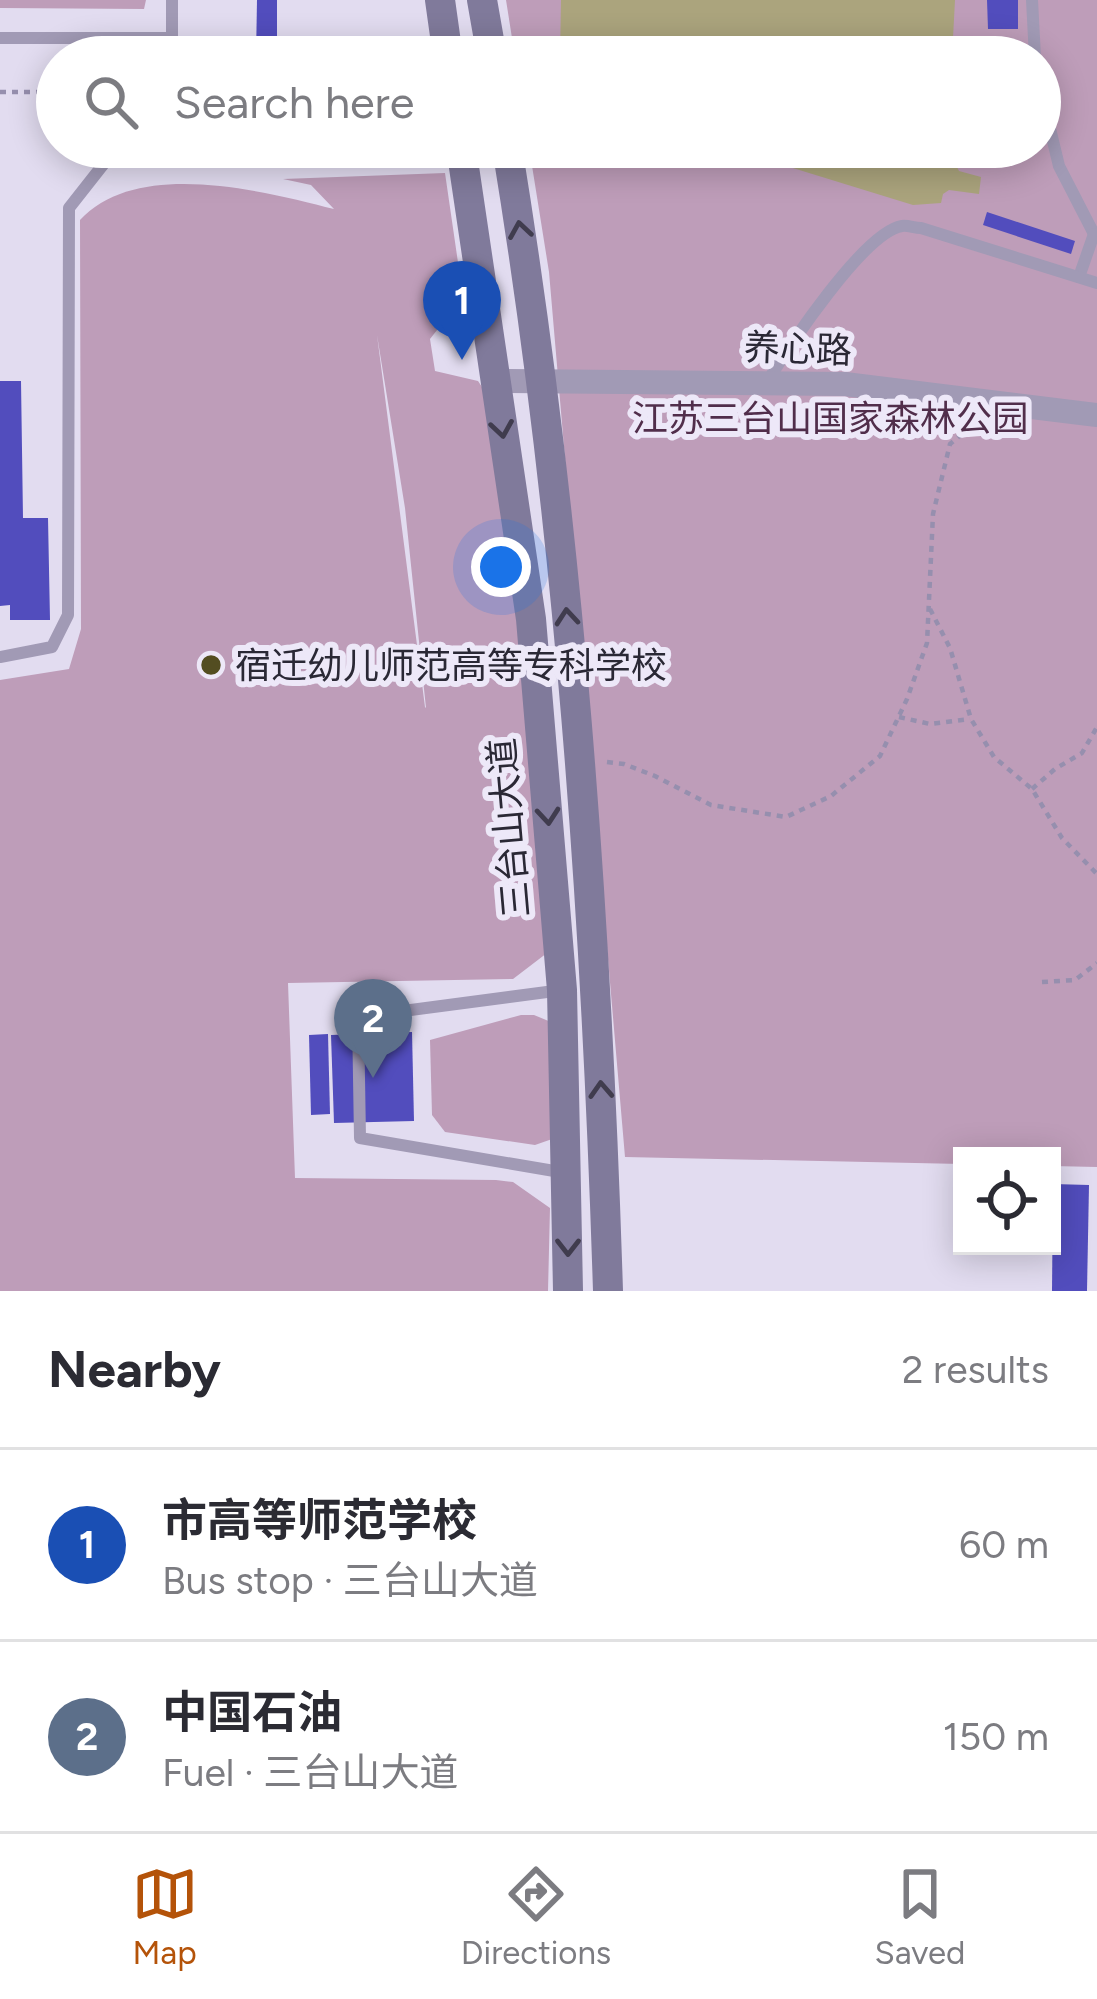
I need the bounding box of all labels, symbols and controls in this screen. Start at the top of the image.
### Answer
search box [36,36,1061,168]
icon: search [78,69,144,135]
text: Search here [174,75,414,129]
one-way arrow [509,221,534,241]
pin: 1 [423,261,501,360]
street label: 养心路 [743,326,853,372]
park label: 江苏三台山国家森林公园 [632,397,1028,440]
one-way arrow [488,419,514,439]
your location [471,537,531,597]
one-way arrow [555,607,580,626]
place label: 宿迁幼儿师范高等专科学校 [235,644,667,687]
marker: 宿迁幼儿师范高等专科学校 [198,652,224,678]
street label: 三台山大道 [480,736,538,920]
one-way arrow [534,807,560,826]
pin: 2 [334,979,412,1078]
one-way arrow [588,1080,614,1099]
map controls [953,1147,1061,1255]
button: locate [953,1147,1061,1255]
one-way arrow [555,1239,581,1257]
text: Nearby [48,1339,221,1400]
text: 2 results [902,1346,1049,1393]
text: 市高等师范学校 [162,1493,477,1547]
text: 1 [79,1521,95,1568]
text: 60 m [959,1521,1049,1568]
text: Bus stop · 三台山大道 [162,1557,538,1604]
text: 中国石油 [162,1685,342,1739]
text: 2 [76,1713,98,1760]
text: 150 m [943,1713,1049,1760]
text: Fuel · 三台山大道 [162,1749,459,1796]
tab: Map [132,1861,198,1972]
tab: Directions [461,1861,611,1972]
tab: Saved [874,1861,965,1972]

